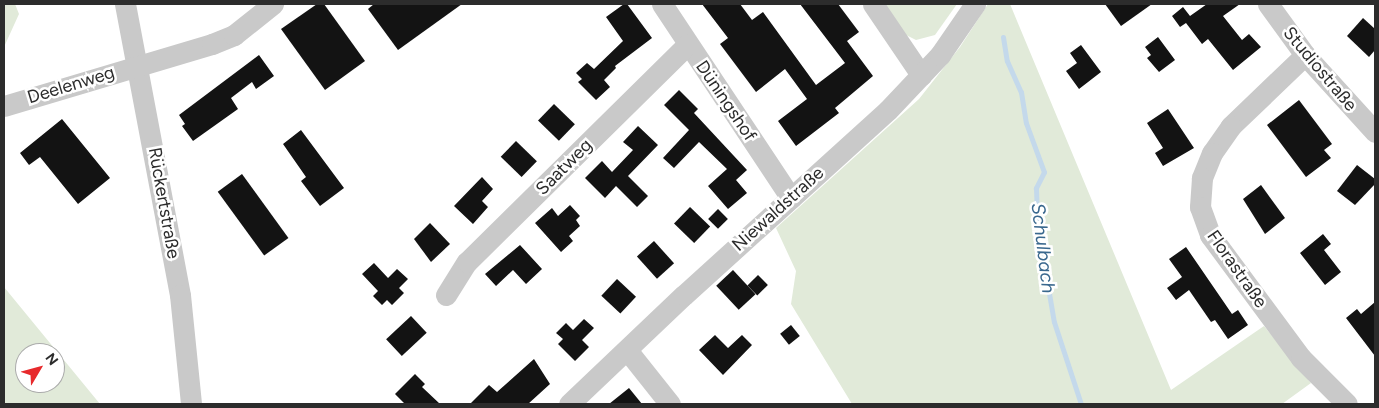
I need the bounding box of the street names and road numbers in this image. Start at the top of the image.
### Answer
street label: Studiostraße [1278,22,1362,116]
street label: Düningshof [691,57,761,145]
street label: Deelenweg [25,62,117,108]
street label: Saatweg [531,134,597,200]
street label: Rückertstraße [144,146,184,260]
street label: Niewaldstraße [728,162,828,256]
street label: Florastraße [1202,226,1272,312]

